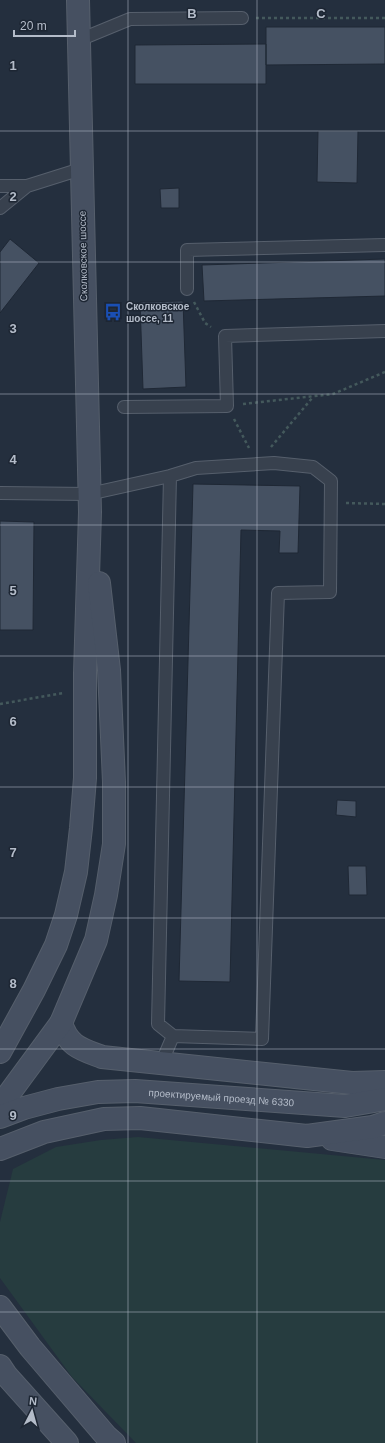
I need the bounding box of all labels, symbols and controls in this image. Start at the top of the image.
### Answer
text: B [187,6,197,21]
text: C [316,6,326,21]
scale bar [14,12,75,38]
text: 20 m [20,19,47,33]
text: 1 [9,58,17,73]
text: 2 [9,189,17,204]
street label: Сколковское шоссе [77,210,89,301]
place label: Сколковское шоссе, 11 [126,301,190,324]
bus stop icon: Сколковское шоссе, 11 [103,302,123,322]
text: 3 [9,321,17,336]
text: 4 [9,452,17,467]
text: 5 [9,583,17,598]
text: 6 [9,714,17,729]
text: 7 [9,845,17,860]
text: 8 [9,976,17,991]
street label: проектируемый проезд № 6330 [148,1086,295,1108]
text: 9 [9,1108,17,1123]
north arrow [12,1391,52,1431]
text: N [28,1395,38,1407]

